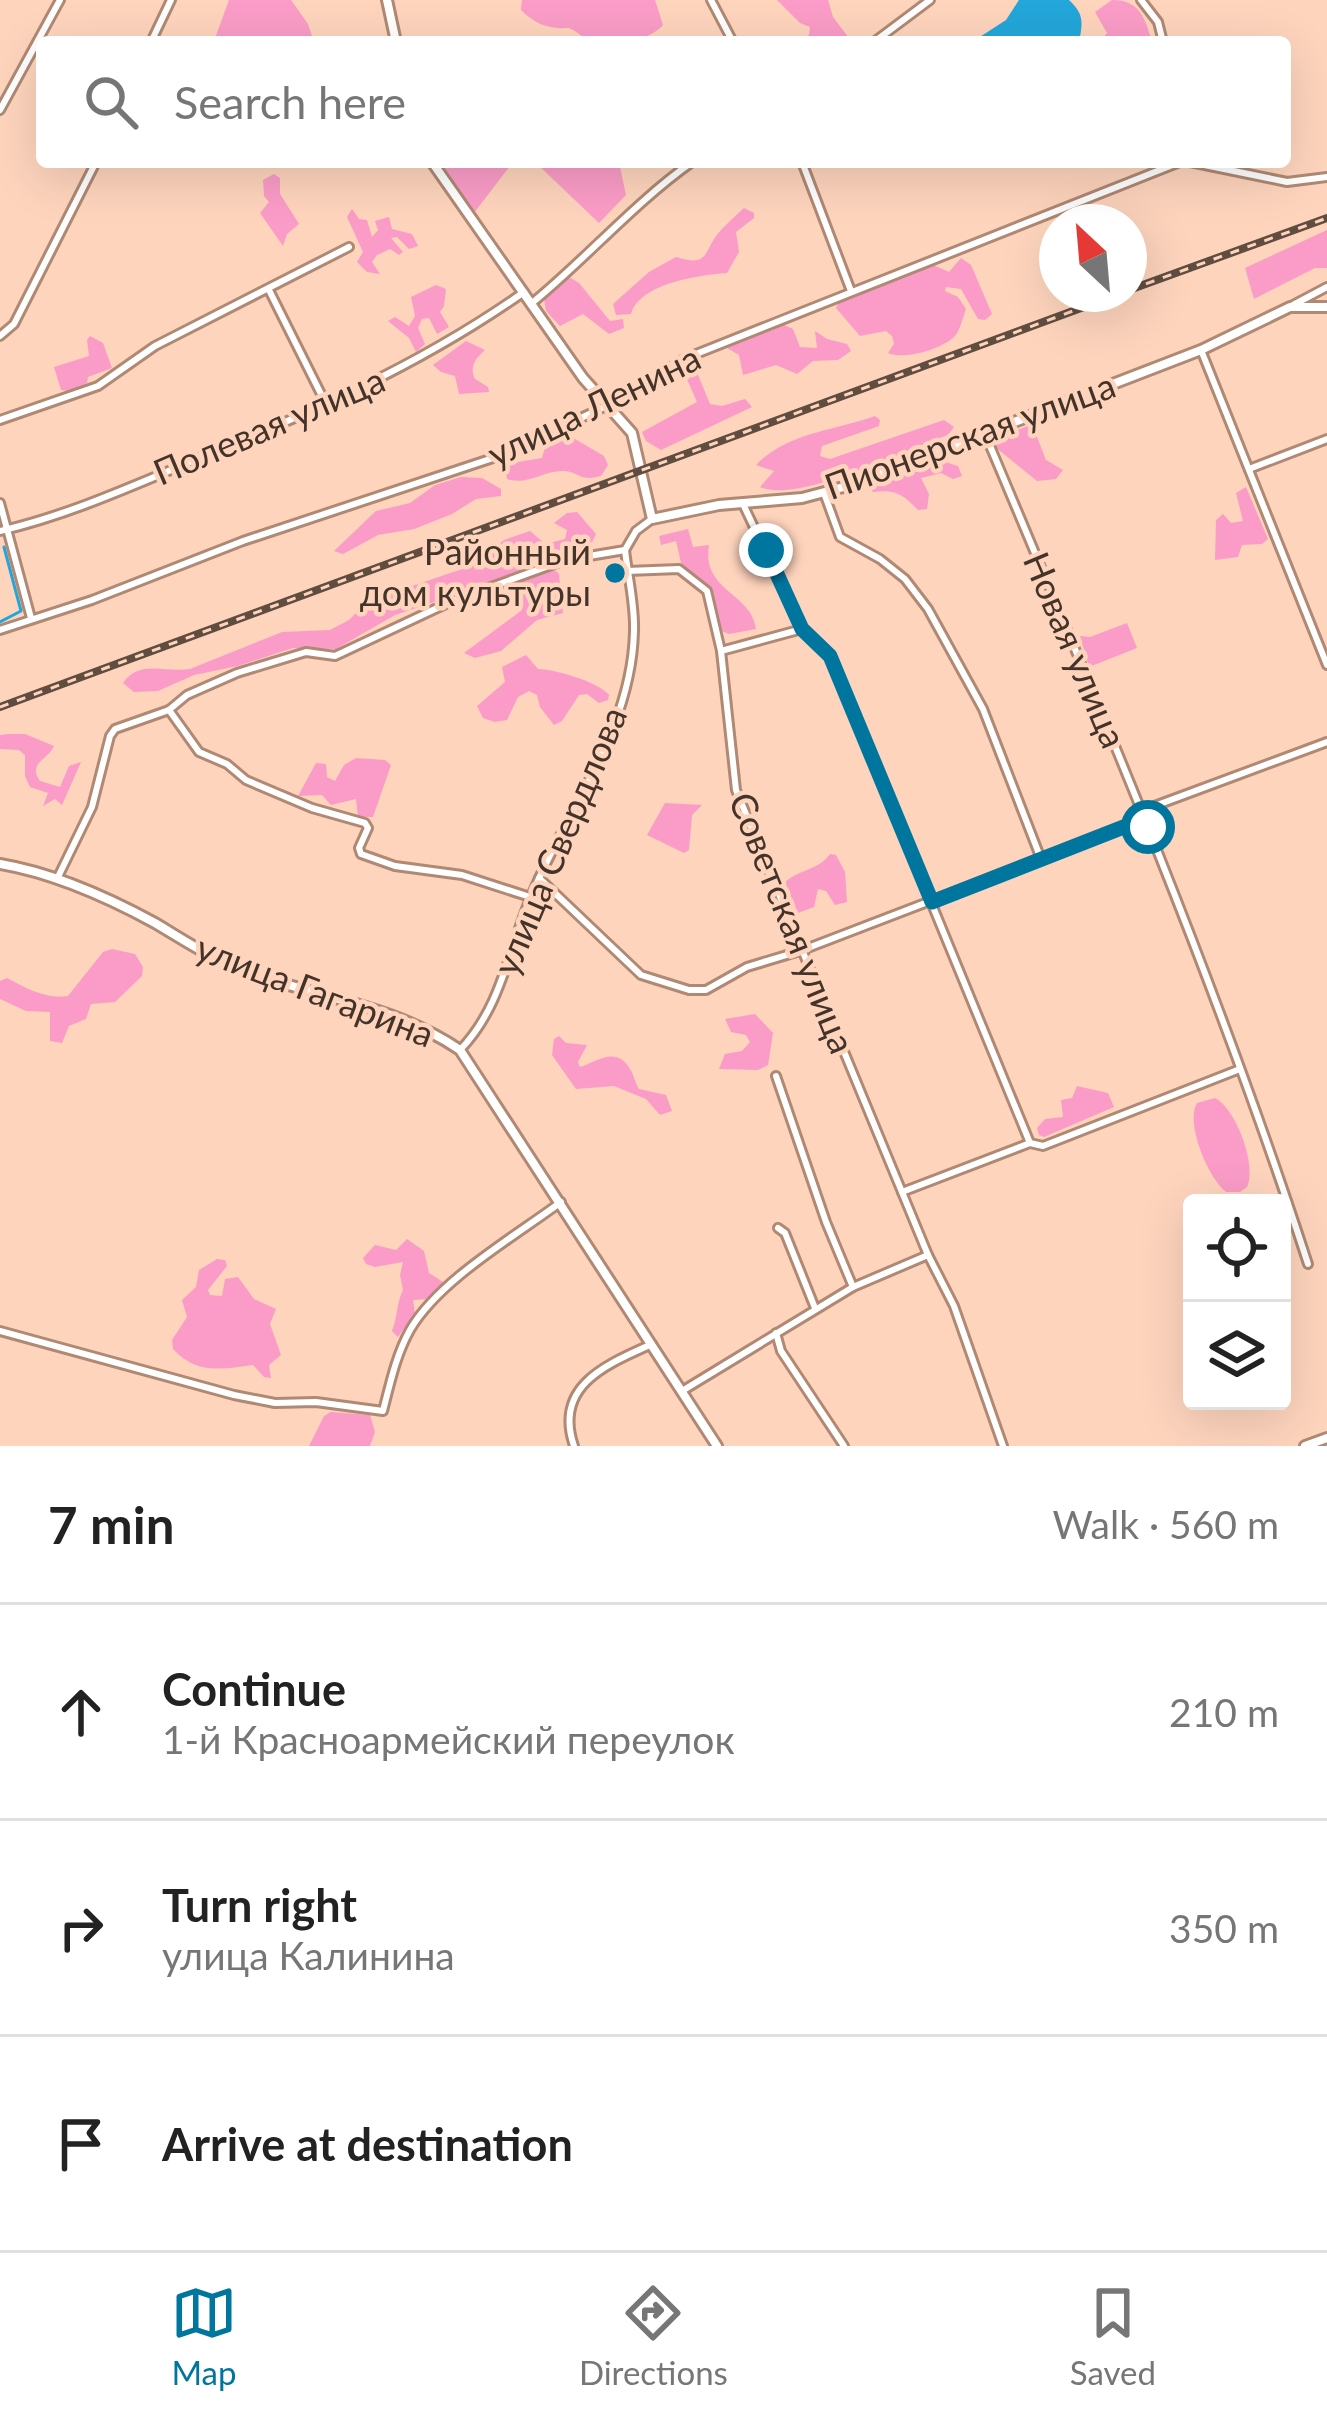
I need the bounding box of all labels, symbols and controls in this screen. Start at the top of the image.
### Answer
search box [36,36,1291,168]
icon: search [78,69,144,135]
text: Search here [174,75,406,129]
north arrow [1039,204,1147,312]
street label: улица Ленина [480,335,707,476]
street label: Полевая улица [146,357,391,494]
street label: Пионерская улица [818,362,1121,508]
route end [739,523,793,577]
place label: Районный дом культуры [360,529,591,614]
street label: Новая улица [1015,545,1137,754]
marker: Районный дом культуры [602,560,628,586]
street label: улица Свердлова [483,700,635,981]
street label: Советская улица [721,786,865,1059]
route start [1121,800,1175,854]
street label: улица Гагарина [190,925,440,1056]
map controls [1183,1194,1291,1410]
button: locate [1183,1194,1291,1302]
button: layers [1183,1302,1291,1410]
text: 7 min [48,1494,174,1555]
text: Walk · 560 m [1052,1501,1279,1547]
text: Continue [162,1662,346,1716]
icon: ahead [48,1679,114,1745]
text: 210 m [1169,1689,1279,1735]
text: 1-й Красноармейский переулок [162,1716,735,1762]
text: Turn right [162,1878,357,1932]
icon: right [48,1895,114,1961]
text: 350 m [1169,1905,1279,1951]
text: улица Калинина [162,1932,455,1978]
icon: arrive [48,2111,114,2177]
text: Arrive at destination [162,2117,573,2171]
tab: Map [171,2280,237,2392]
tab: Directions [579,2280,728,2392]
tab: Saved [1070,2280,1156,2392]

